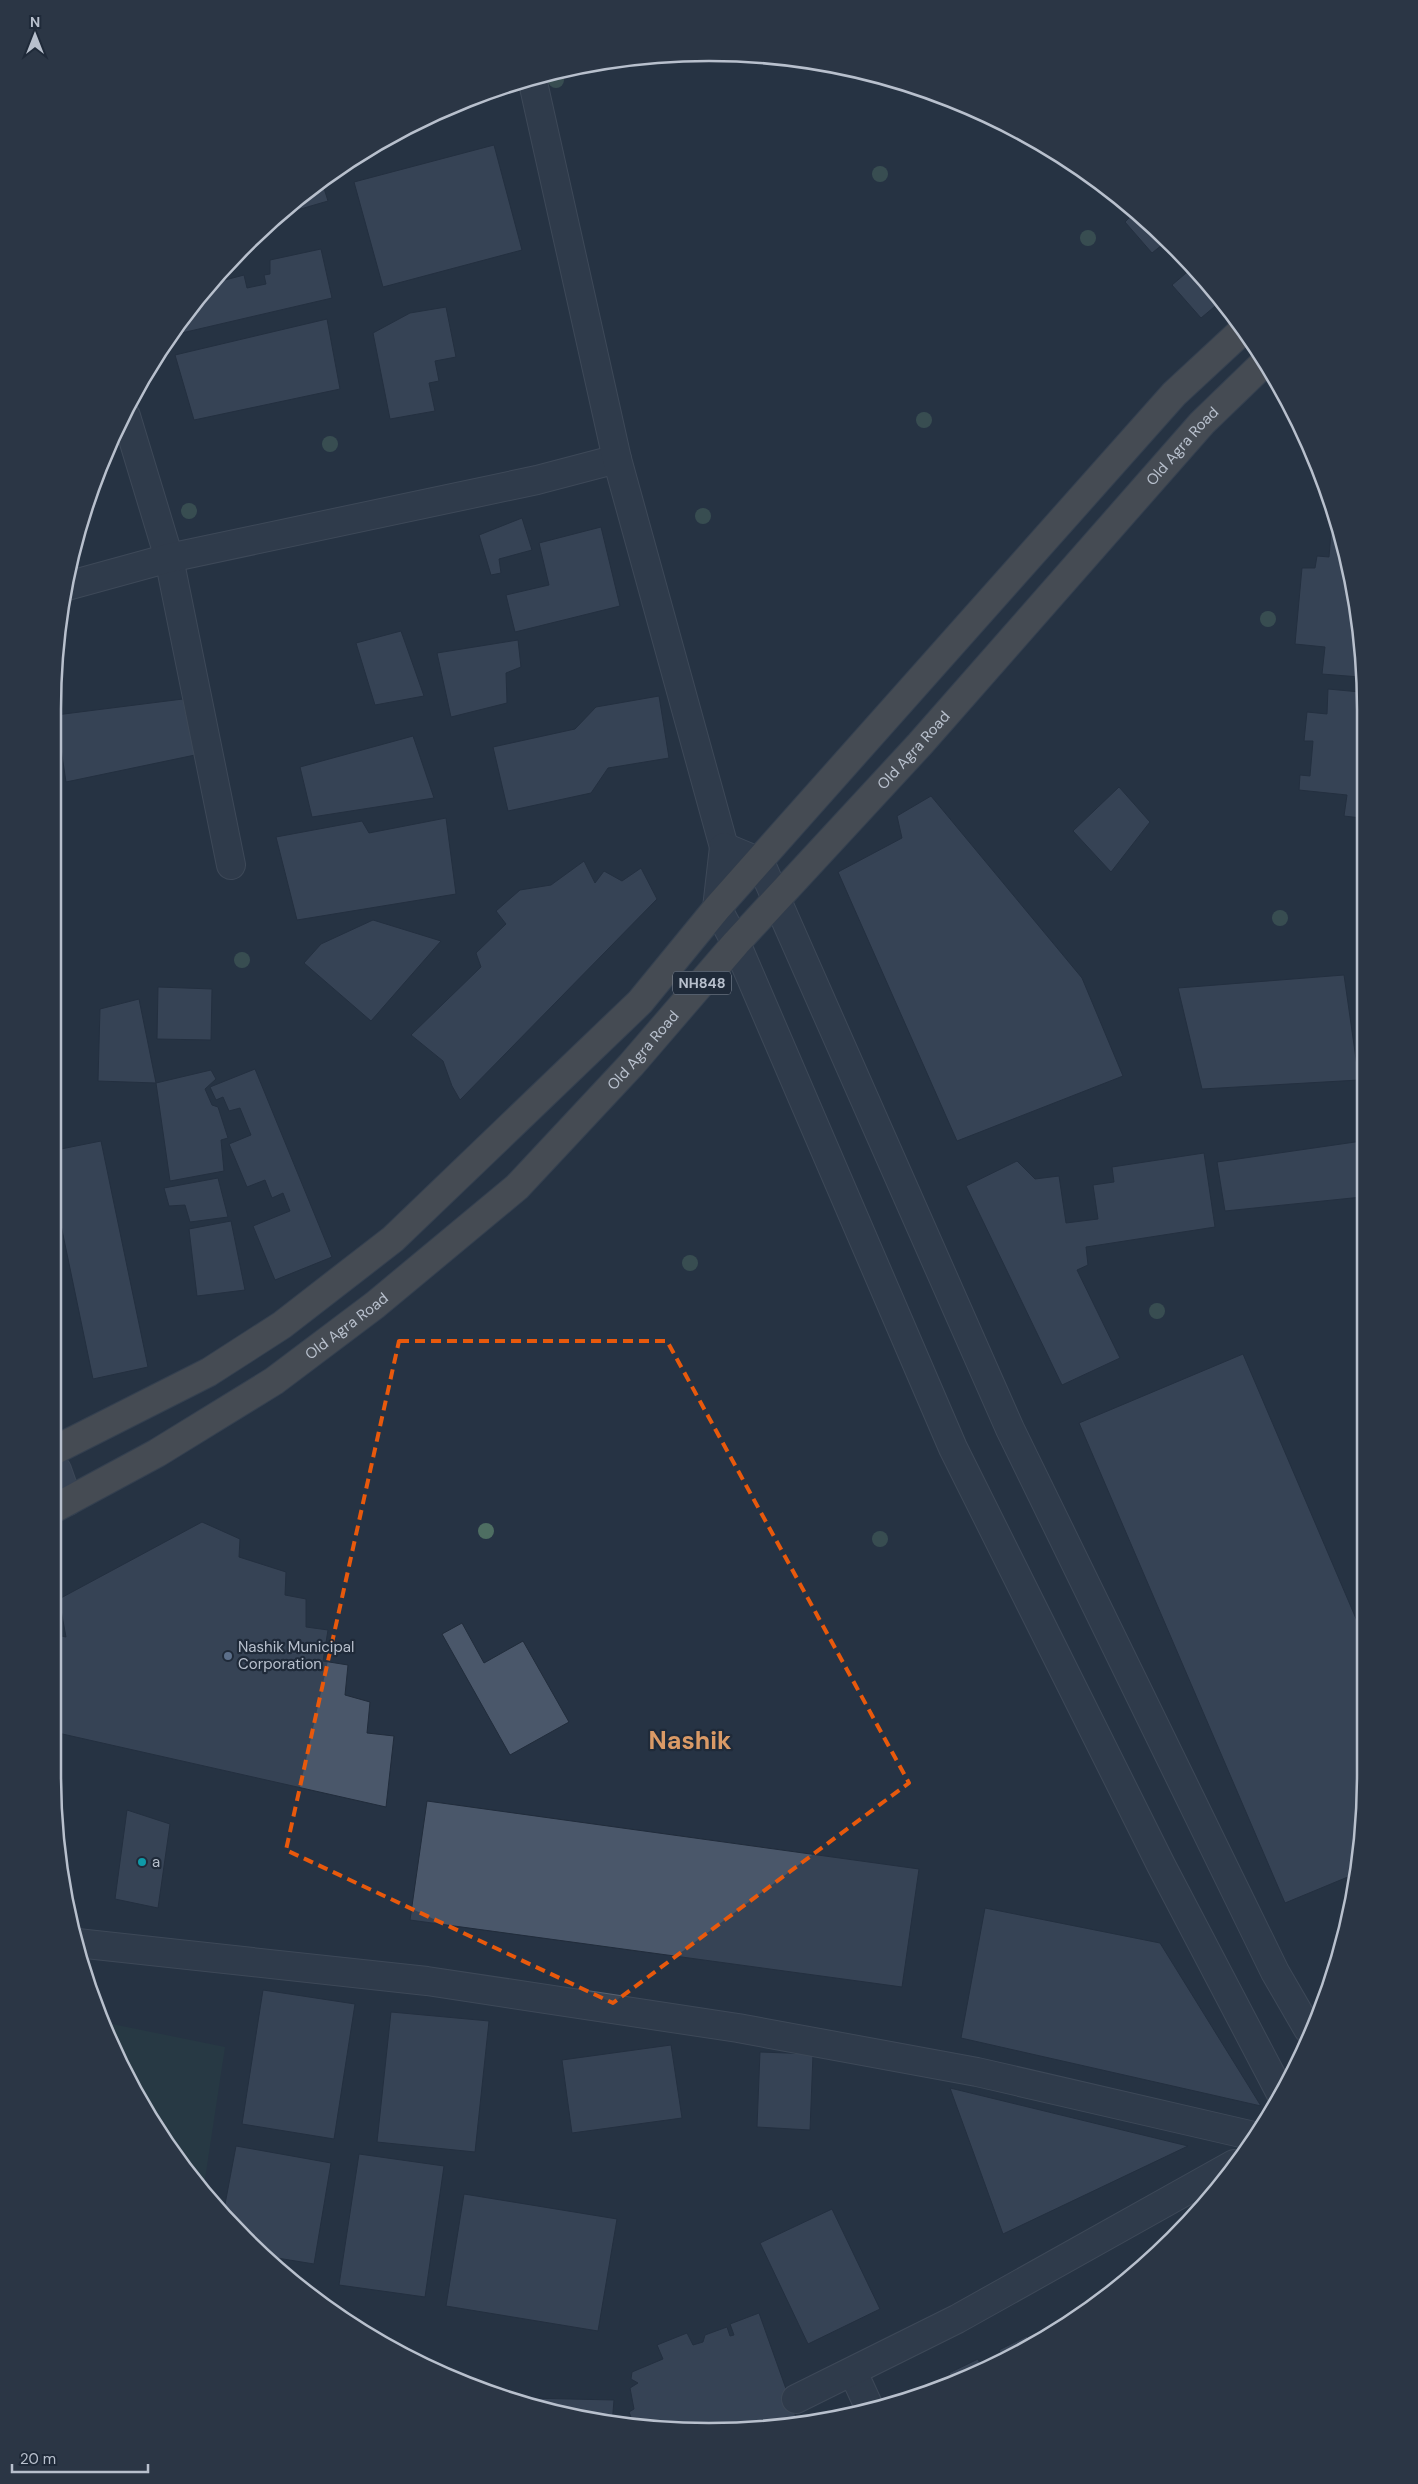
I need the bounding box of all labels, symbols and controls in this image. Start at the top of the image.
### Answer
north arrow [10,10,60,60]
text: N [30,13,40,31]
street label: Old Agra Road [1142,402,1223,490]
street label: Old Agra Road [873,707,954,794]
road number: NH848 [673,971,731,994]
street label: Old Agra Road [603,1006,683,1094]
street label: Old Agra Road [301,1288,392,1364]
place label: Nashik Municipal Corporation [238,1637,354,1674]
marker: Nashik Municipal Corporation [222,1650,234,1662]
district label: Nashik [649,1724,732,1757]
place label: a [152,1852,160,1872]
marker: a [136,1856,148,1868]
scale bar [12,2442,149,2474]
text: 20 m [20,2449,56,2469]

